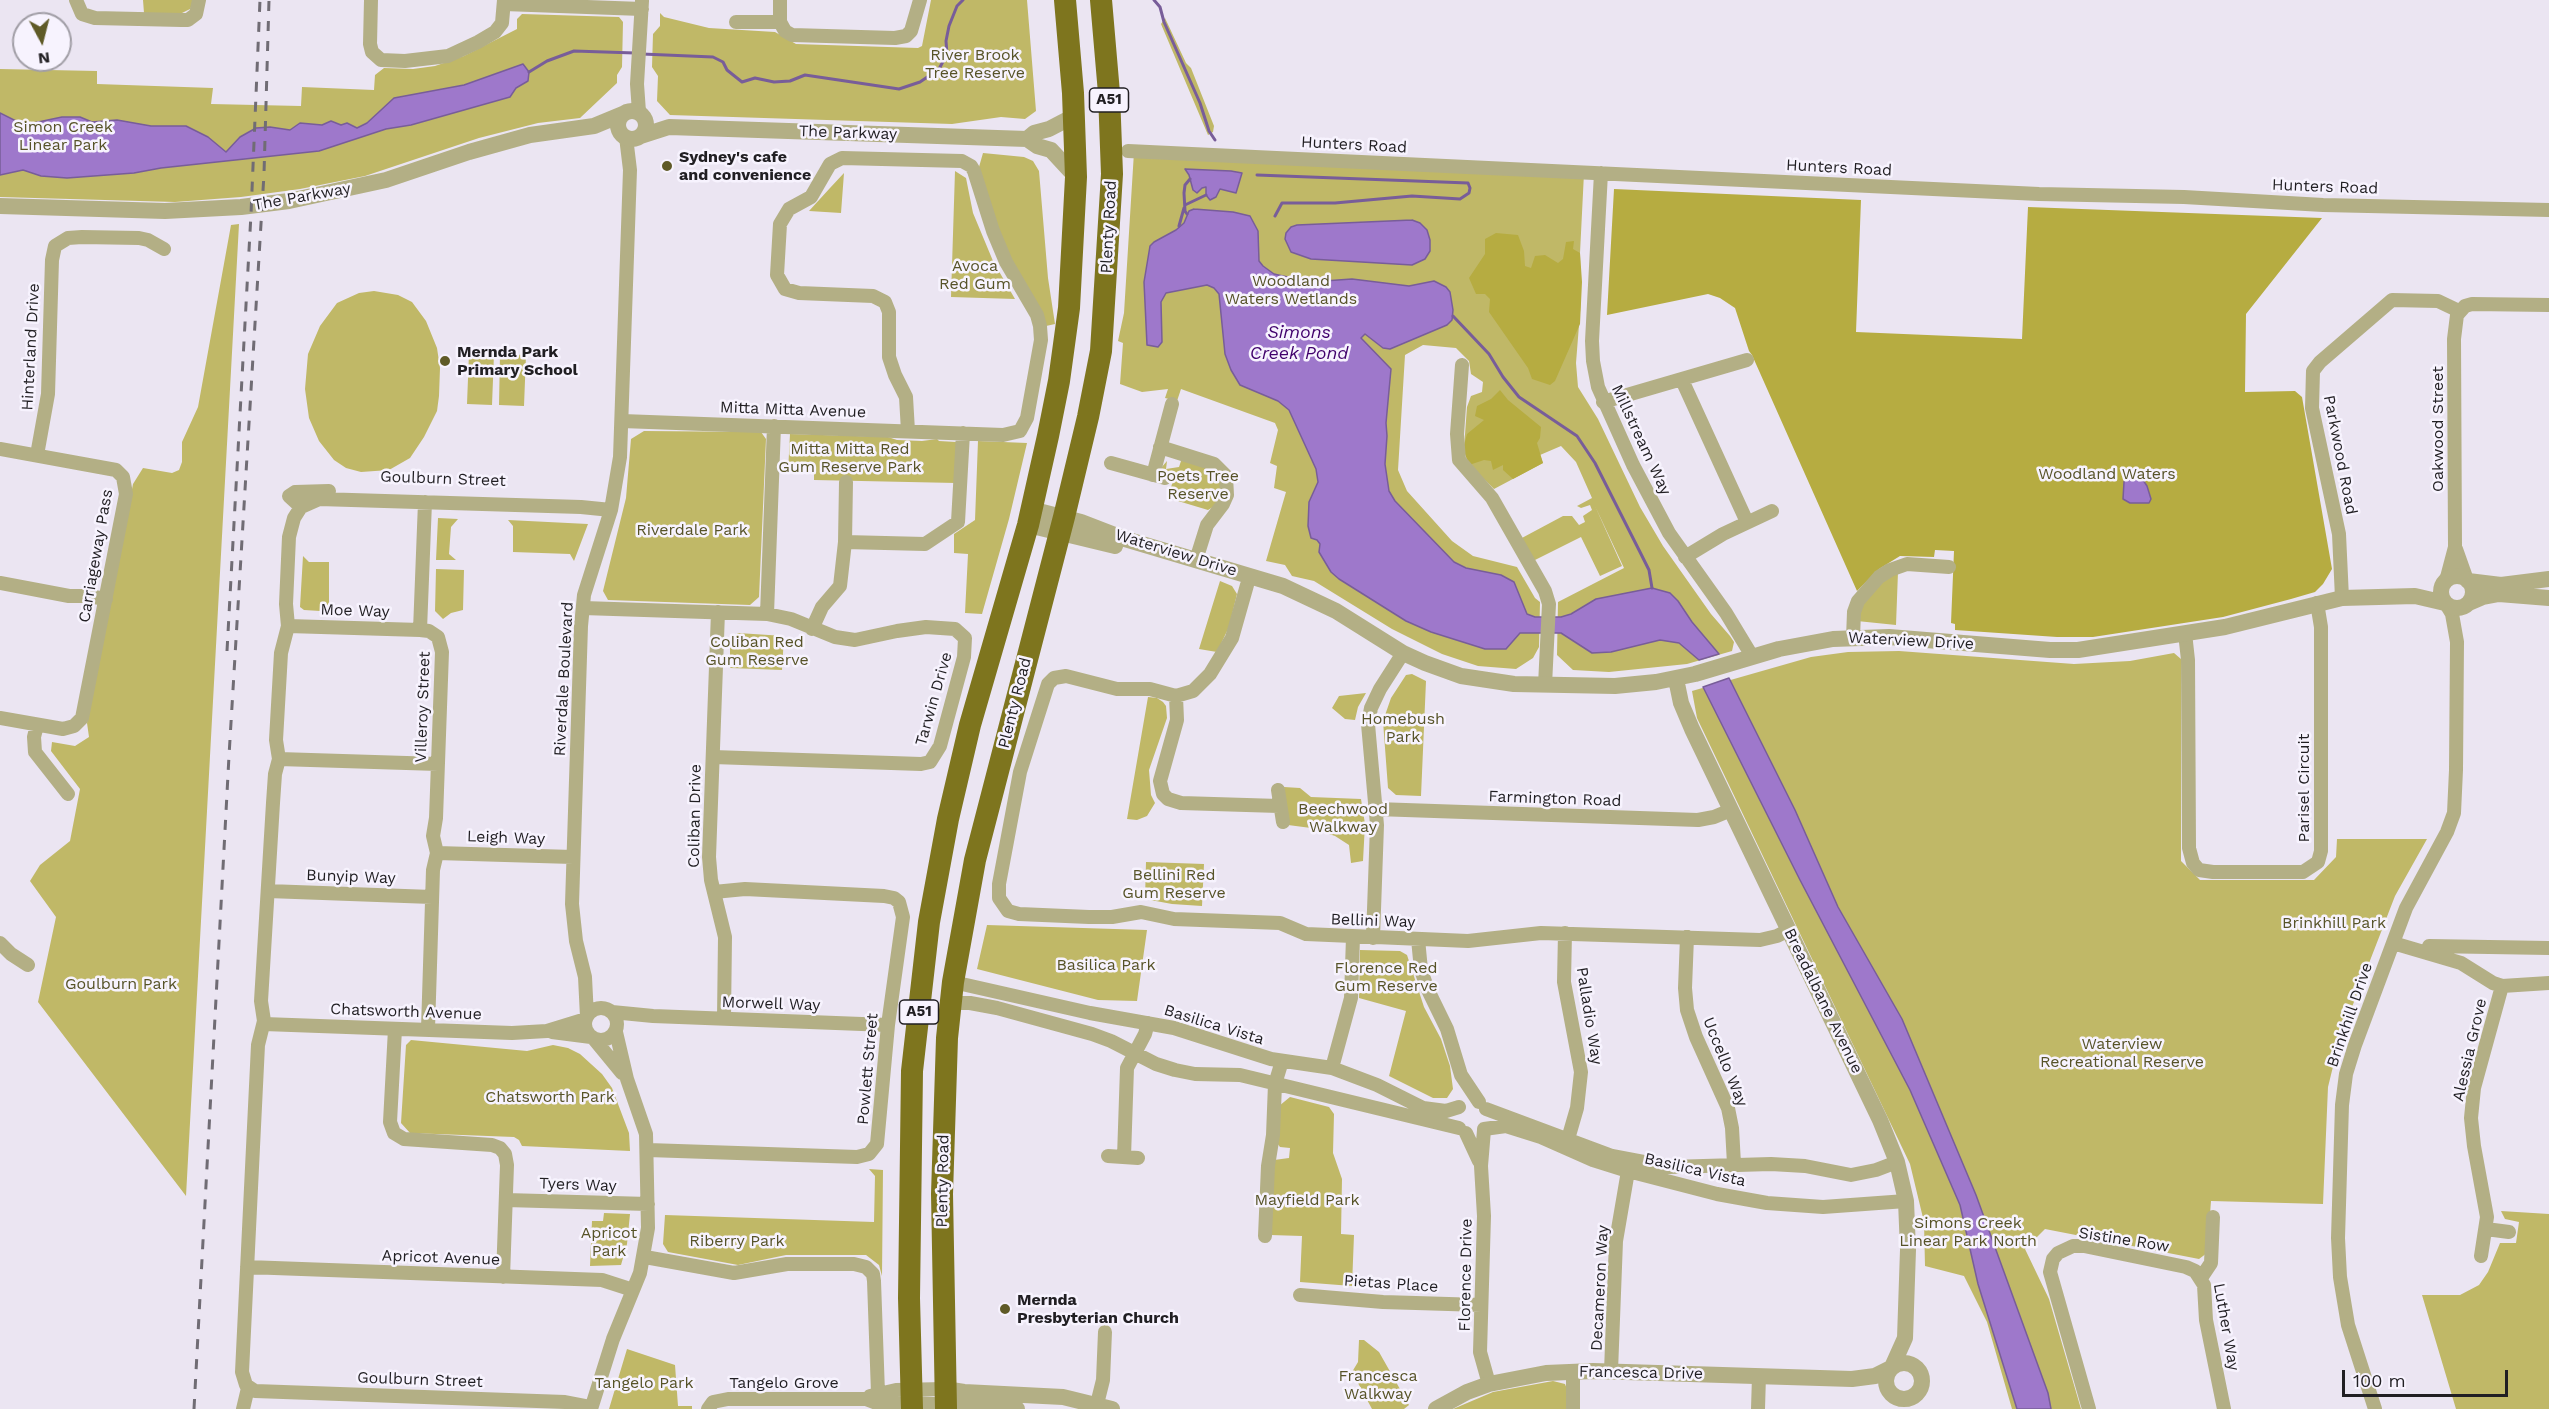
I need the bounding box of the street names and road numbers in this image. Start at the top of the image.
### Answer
road number: A51 [1090,88,1128,112]
street label: The Parkway [798,122,898,144]
street label: Hunters Road [1300,133,1408,157]
street label: Hunters Road [1785,156,1893,180]
street label: Hunters Road [2272,176,2378,198]
street label: The Parkway [252,179,352,215]
street label: Plenty Road [1097,180,1121,274]
street label: Hinterland Drive [18,283,44,411]
street label: Oakwood Street [2428,366,2448,492]
street label: Millstream Way [1607,382,1675,498]
street label: Parkwood Road [2319,394,2361,516]
street label: Mitta Mitta Avenue [720,398,866,422]
street label: Goulburn Street [380,467,506,491]
street label: Carriageway Pass [75,488,117,624]
street label: Waterview Drive [1113,525,1239,581]
street label: Moe Way [320,600,390,622]
street label: Riverdale Boulevard [550,601,578,757]
street label: Waterview Drive [1847,628,1975,654]
street label: Tarwin Drive [911,650,957,748]
street label: Villeroy Street [411,651,435,763]
street label: Plenty Road [994,655,1036,751]
street label: Parisel Circuit [2294,734,2314,842]
street label: Coliban Drive [684,764,706,868]
street label: Farmington Road [1488,787,1622,811]
street label: Leigh Way [467,827,545,849]
street label: Bunyip Way [306,866,396,888]
street label: Bellini Way [1330,910,1416,932]
street label: Breadalbane Avenue [1779,925,1867,1077]
street label: Brinkhill Drive [2323,960,2377,1070]
street label: Palladio Way [1572,966,1606,1066]
street label: Morwell Way [721,993,821,1015]
street label: Alessia Grove [2449,997,2491,1103]
street label: Chatsworth Avenue [330,1000,482,1024]
road number: A51 [900,1000,938,1024]
street label: Basilica Vista [1162,1001,1266,1049]
street label: Powlett Street [854,1012,882,1126]
street label: Uccello Way [1698,1014,1752,1110]
street label: Plenty Road [933,1134,953,1228]
street label: Basilica Vista [1642,1149,1748,1191]
street label: Tyers Way [539,1174,617,1196]
street label: Florence Drive [1455,1218,1477,1332]
street label: Sistine Row [2077,1223,2171,1257]
street label: Decameron Way [1587,1225,1613,1351]
street label: Apricot Avenue [381,1246,501,1270]
street label: Pietas Place [1343,1271,1439,1297]
street label: Luther Way [2209,1282,2243,1372]
street label: Francesca Drive [1579,1362,1703,1384]
street label: Goulburn Street [357,1368,483,1392]
street label: Tangelo Grove [729,1373,839,1393]

